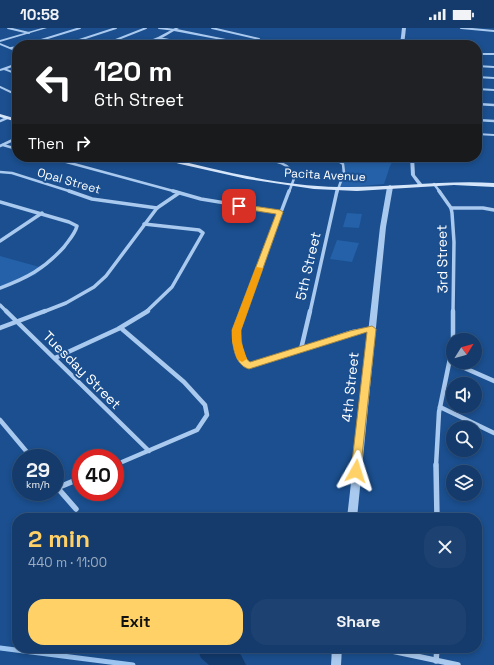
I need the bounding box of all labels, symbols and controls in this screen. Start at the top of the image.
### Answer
text: 10:58 [20,5,59,24]
text: 120 m [94,53,172,89]
icon: left [28,56,80,108]
text: 6th Street [94,88,184,111]
icon: right [72,132,94,154]
text: Then [28,134,64,153]
street label: Opal Street [35,164,103,198]
street label: Pacita Avenue [284,165,366,185]
pin [222,189,256,223]
icon: arrive [228,195,250,217]
street label: 3rd Street [432,224,452,294]
street label: 5th Street [291,230,325,302]
street label: Tuesday Street [39,327,125,413]
north arrow [446,333,482,369]
map controls [446,333,482,501]
street label: 4th Street [337,351,363,423]
button: sound [446,377,482,413]
button: search [446,421,482,457]
speed limit sign: 40 [72,449,124,501]
position arrow [335,450,377,492]
text: 29 [26,457,50,483]
button: layers [446,465,482,501]
text: km/h [26,478,50,491]
text: 2 min [28,523,90,554]
button: close [424,526,466,568]
text: 440 m · 11:00 [28,554,107,571]
button: Exit [28,599,243,645]
button: Share [251,599,466,645]

